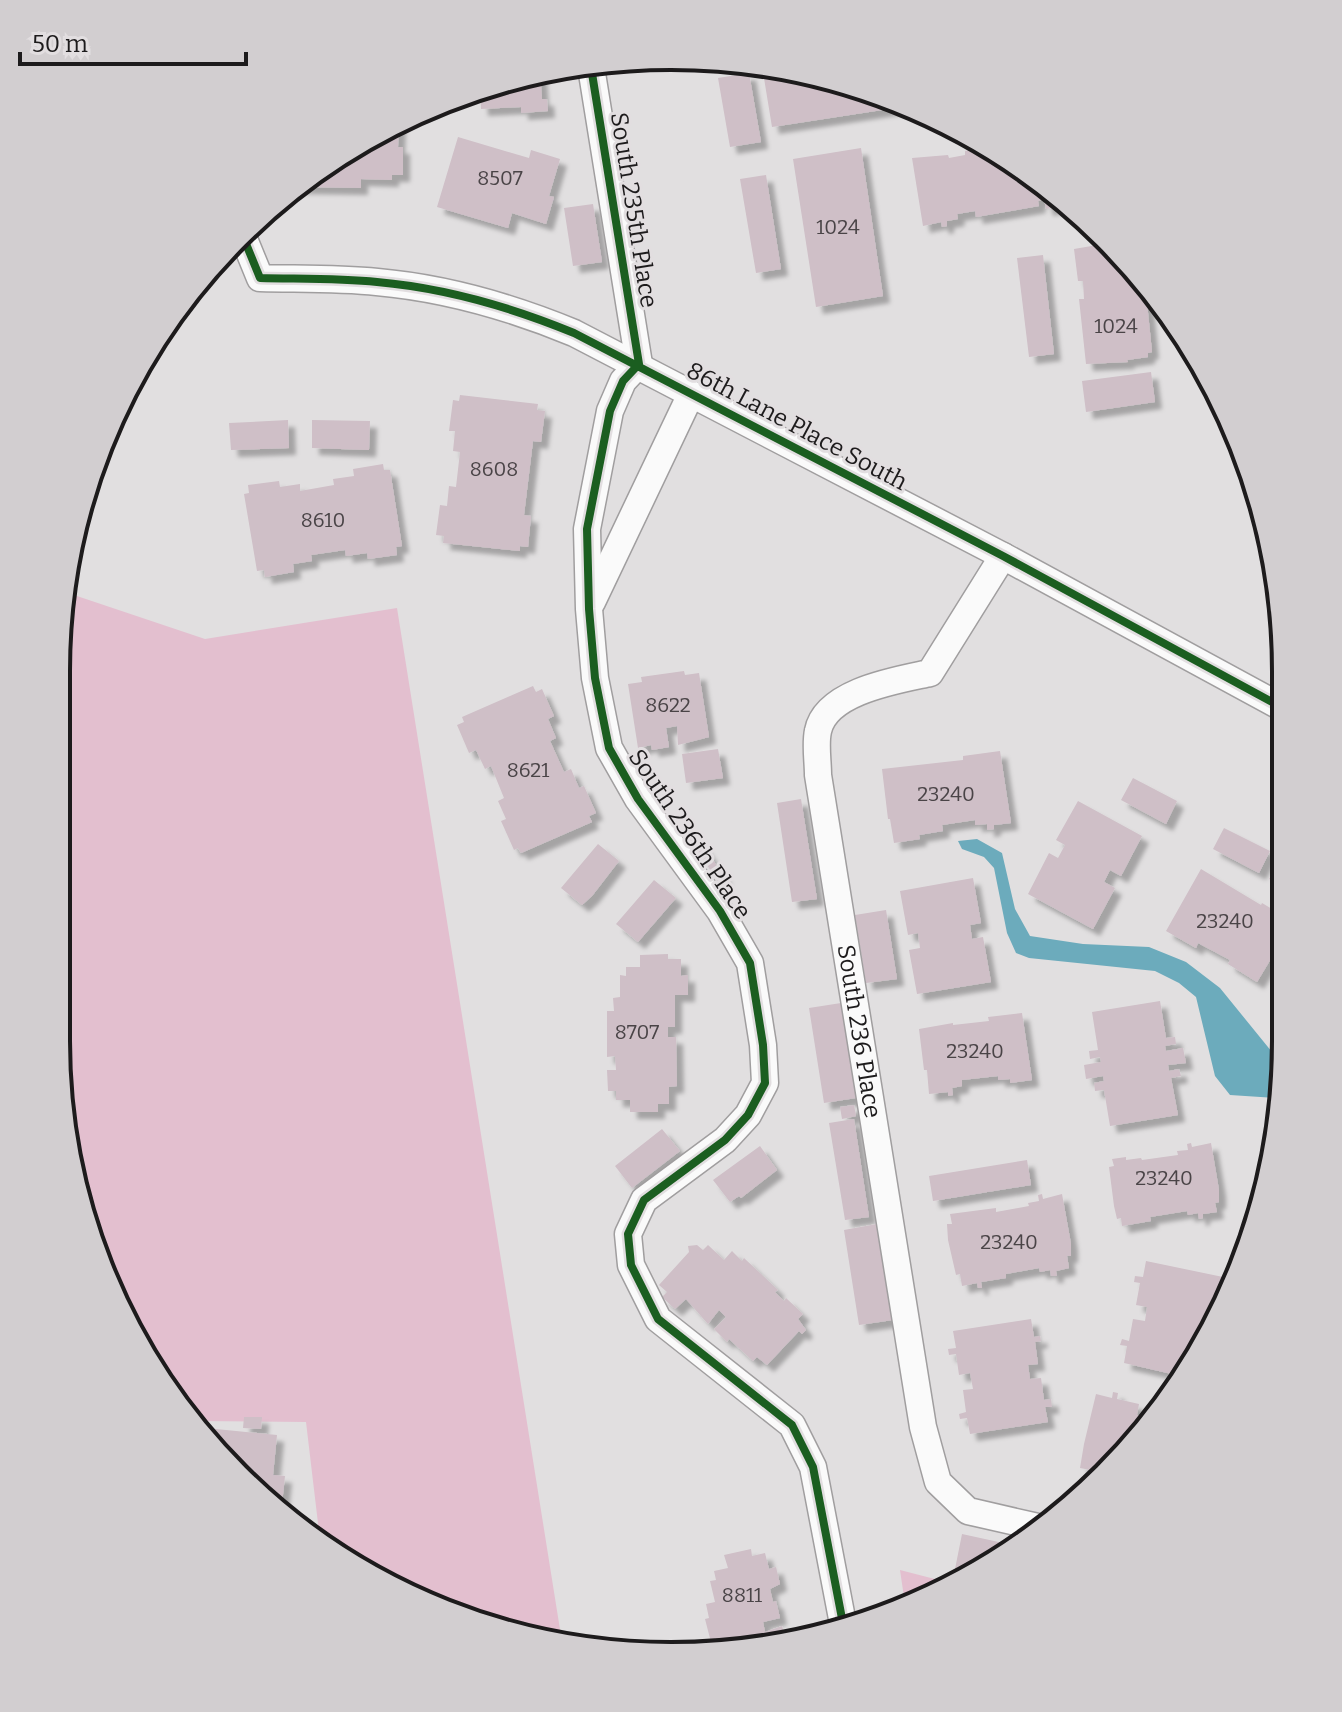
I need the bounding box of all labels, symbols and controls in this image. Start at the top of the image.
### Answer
scale bar [20,16,246,66]
text: 50 m [32,30,88,58]
street label: South 235th Place [605,110,663,310]
house number: 8507 [477,166,523,190]
house number: 1024 [816,215,860,239]
house number: 1024 [1094,314,1138,338]
street label: 86th Lane Place South [682,356,912,496]
house number: 8608 [470,457,518,481]
house number: 8610 [301,508,345,532]
house number: 8622 [645,693,691,717]
street label: South 236th Place [623,744,757,924]
house number: 8621 [507,758,549,782]
house number: 23240 [917,782,975,806]
house number: 23240 [1196,909,1254,933]
street label: South 236 Place [831,942,887,1120]
house number: 8707 [615,1020,659,1044]
house number: 23240 [946,1039,1004,1063]
house number: 23240 [1135,1166,1193,1190]
house number: 23240 [980,1230,1038,1254]
house number: 8811 [722,1583,762,1607]

